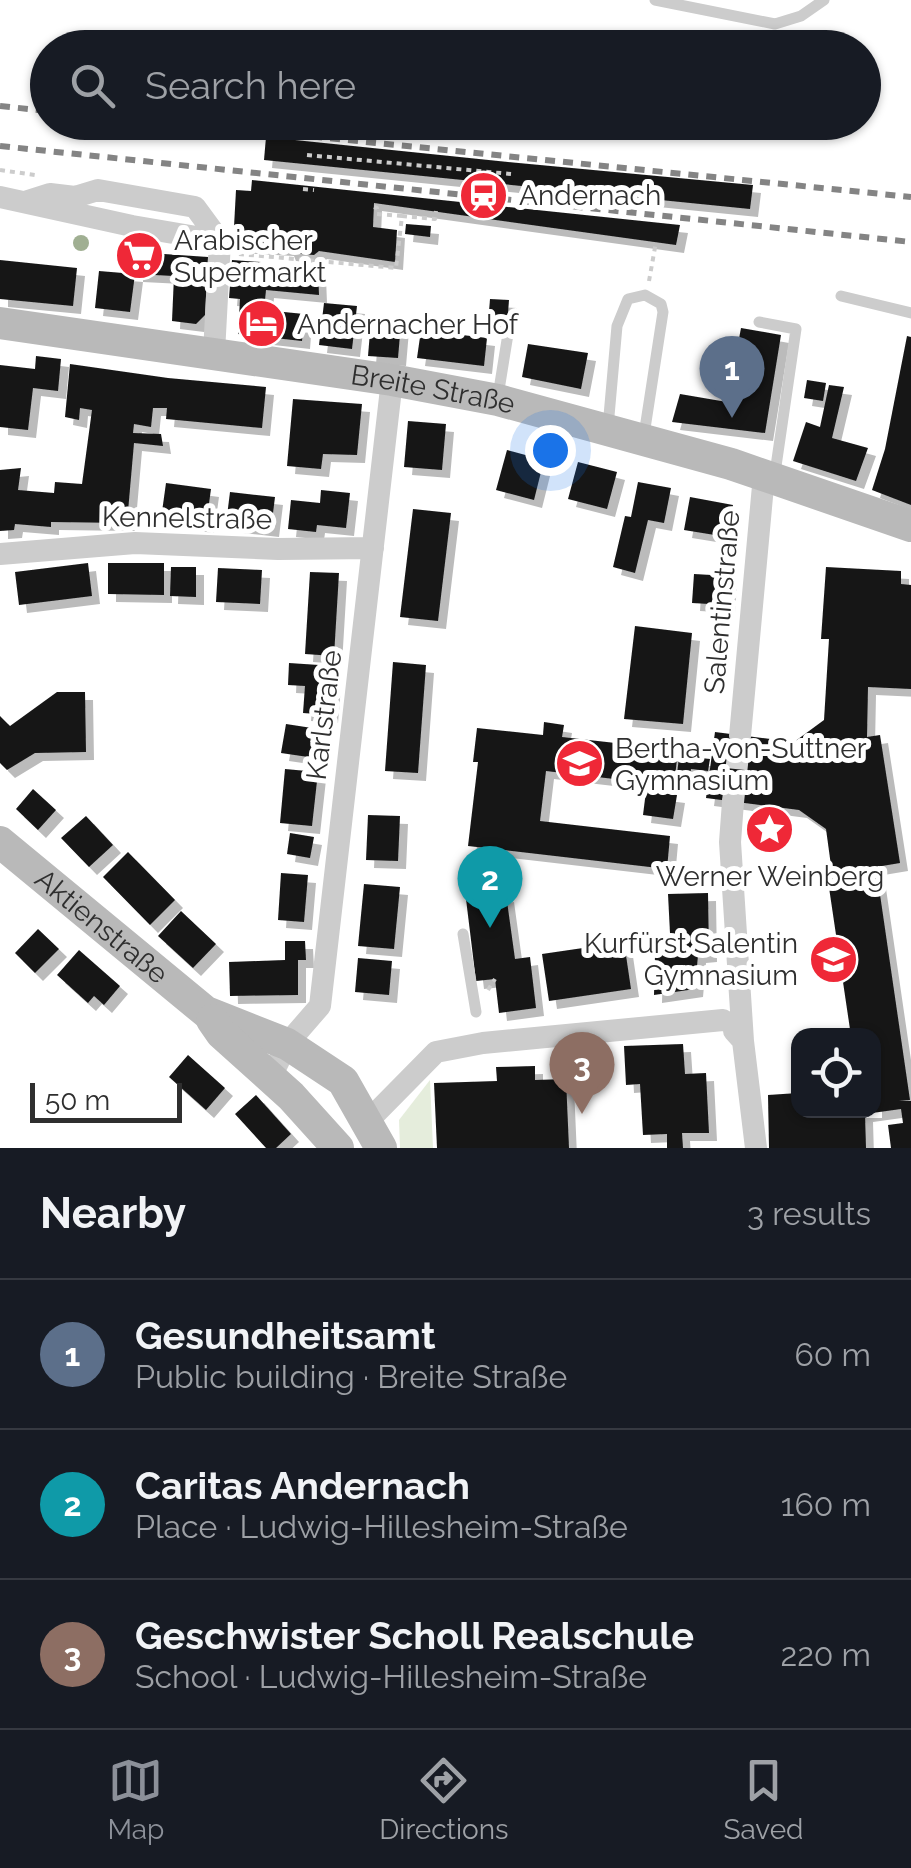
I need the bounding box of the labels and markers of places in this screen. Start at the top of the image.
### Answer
station icon: Andernach [458,169,510,221]
place label: Andernach [519,179,661,212]
place label: Arabischer Supermarkt [174,224,327,289]
supermarket icon: Arabischer Supermarkt [113,230,165,282]
hotel icon: Andernacher Hof [236,298,288,350]
place label: Andernacher Hof [297,308,520,341]
pin: 1 [700,336,764,418]
place label: Bertha-von-Suttner Gymnasium [615,732,867,797]
school or university icon: Bertha-von-Suttner Gymnasium [554,738,606,790]
place icon: Werner Weinberg [744,803,796,855]
pin: 2 [458,846,522,928]
place label: Werner Weinberg [656,860,884,893]
place label: Kurfürst Salentin Gymnasium [584,927,798,992]
school or university icon: Kurfürst Salentin Gymnasium [807,933,859,985]
pin: 3 [550,1032,614,1114]

